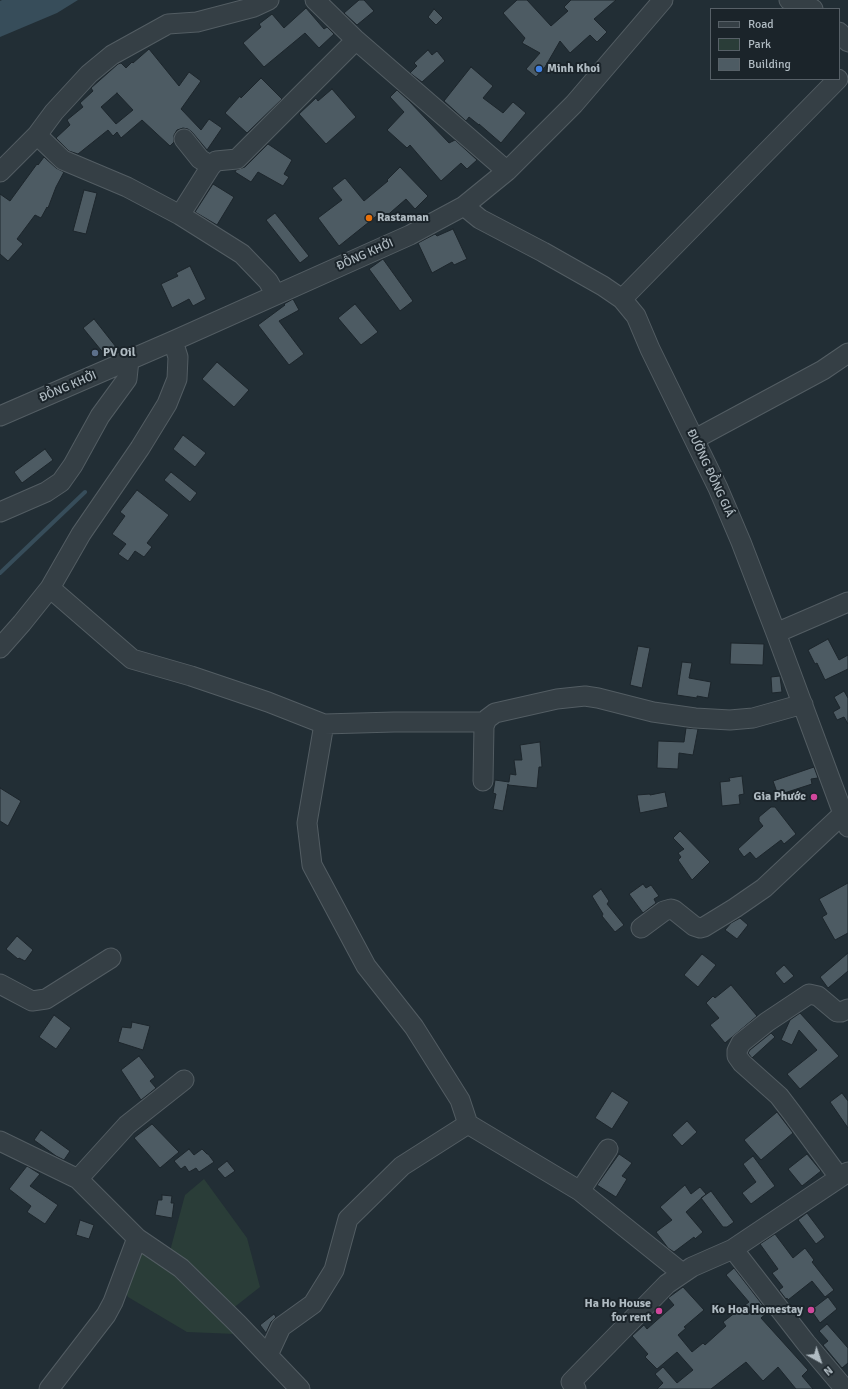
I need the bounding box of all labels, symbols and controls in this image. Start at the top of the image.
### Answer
legend [710,8,840,80]
text: Road [748,17,774,32]
text: Park [748,37,771,52]
text: Building [748,57,791,72]
place label: Minh Khoi [547,62,600,76]
marker: Minh Khoi [534,64,544,74]
place label: Rastaman [377,211,429,225]
marker: Rastaman [364,213,374,223]
street label: ĐỒNG KHỞI [334,236,396,274]
place label: PV Oil [103,346,135,360]
marker: PV Oil [90,348,100,358]
street label: ĐỒNG KHỞI [37,368,99,406]
street label: ĐƯỜNG ĐỒNG GIÁ [683,427,737,519]
place label: Gia Phước [754,790,806,804]
marker: Gia Phước [809,792,819,802]
place label: Ha Ho House for rent [584,1297,651,1325]
place label: Ko Hoa Homestay [712,1303,803,1317]
marker: Ko Hoa Homestay [806,1305,816,1315]
marker: Ha Ho House for rent [654,1306,664,1316]
north arrow [800,1341,840,1381]
text: N [821,1363,835,1378]

